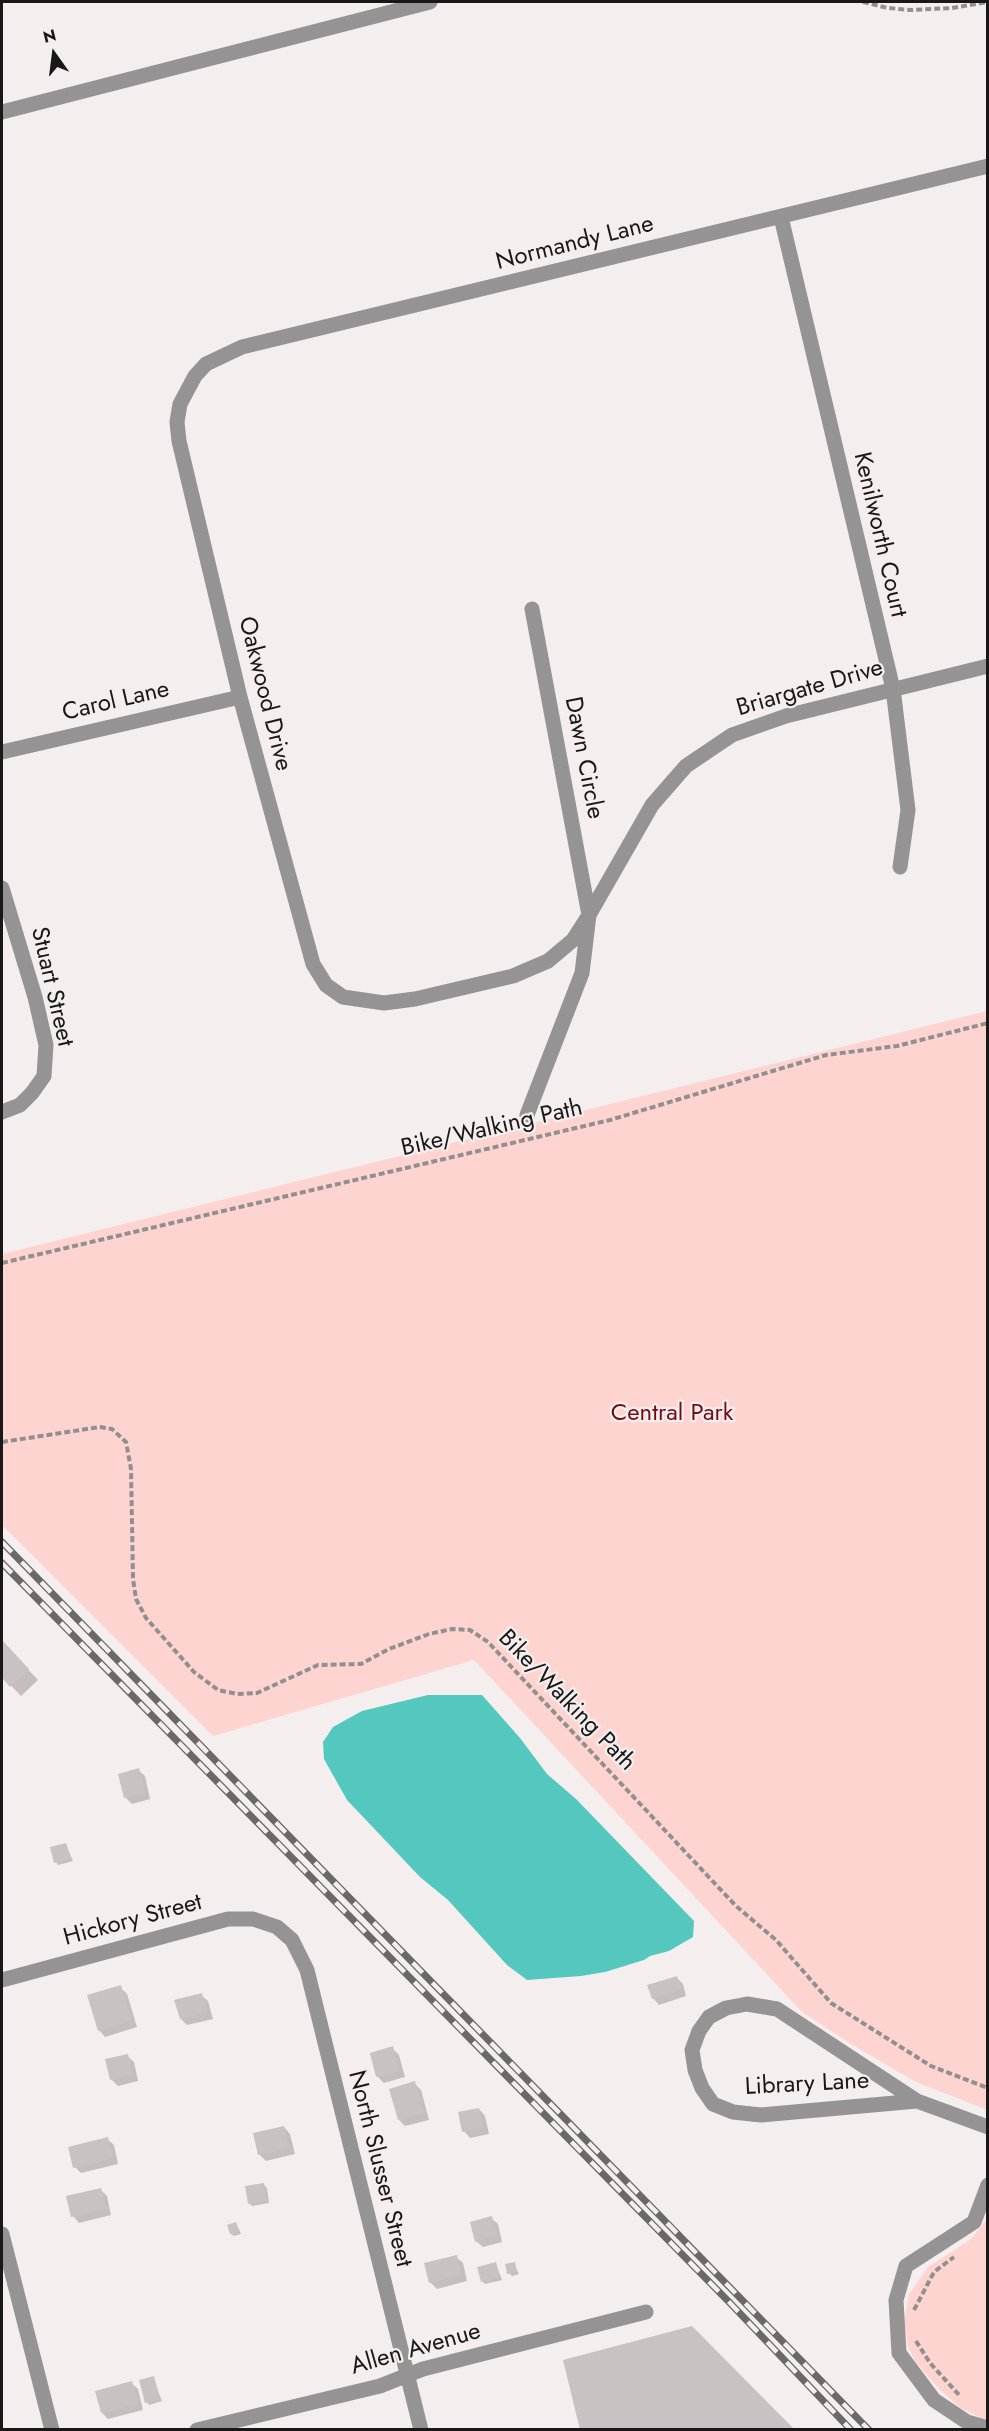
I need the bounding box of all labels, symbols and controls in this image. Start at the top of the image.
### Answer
text: N [41,23,58,49]
north arrow [24,24,84,84]
street label: Normandy Lane [493,210,657,278]
street label: Kenilworth Court [846,450,912,620]
street label: Oakwood Drive [231,614,297,774]
street label: Briargate Drive [733,654,887,724]
street label: Carol Lane [60,676,172,728]
street label: Dawn Circle [557,695,609,821]
street label: Stuart Street [23,925,79,1049]
street label: Bike/Walking Path [399,1094,585,1164]
park label: Central Park [611,1400,733,1428]
street label: Bike/Walking Path [491,1624,641,1778]
street label: Hickory Street [61,1889,205,1953]
street label: Library Lane [744,2067,870,2103]
street label: North Slusser Street [341,2068,417,2270]
street label: Allen Avenue [348,2318,484,2382]

